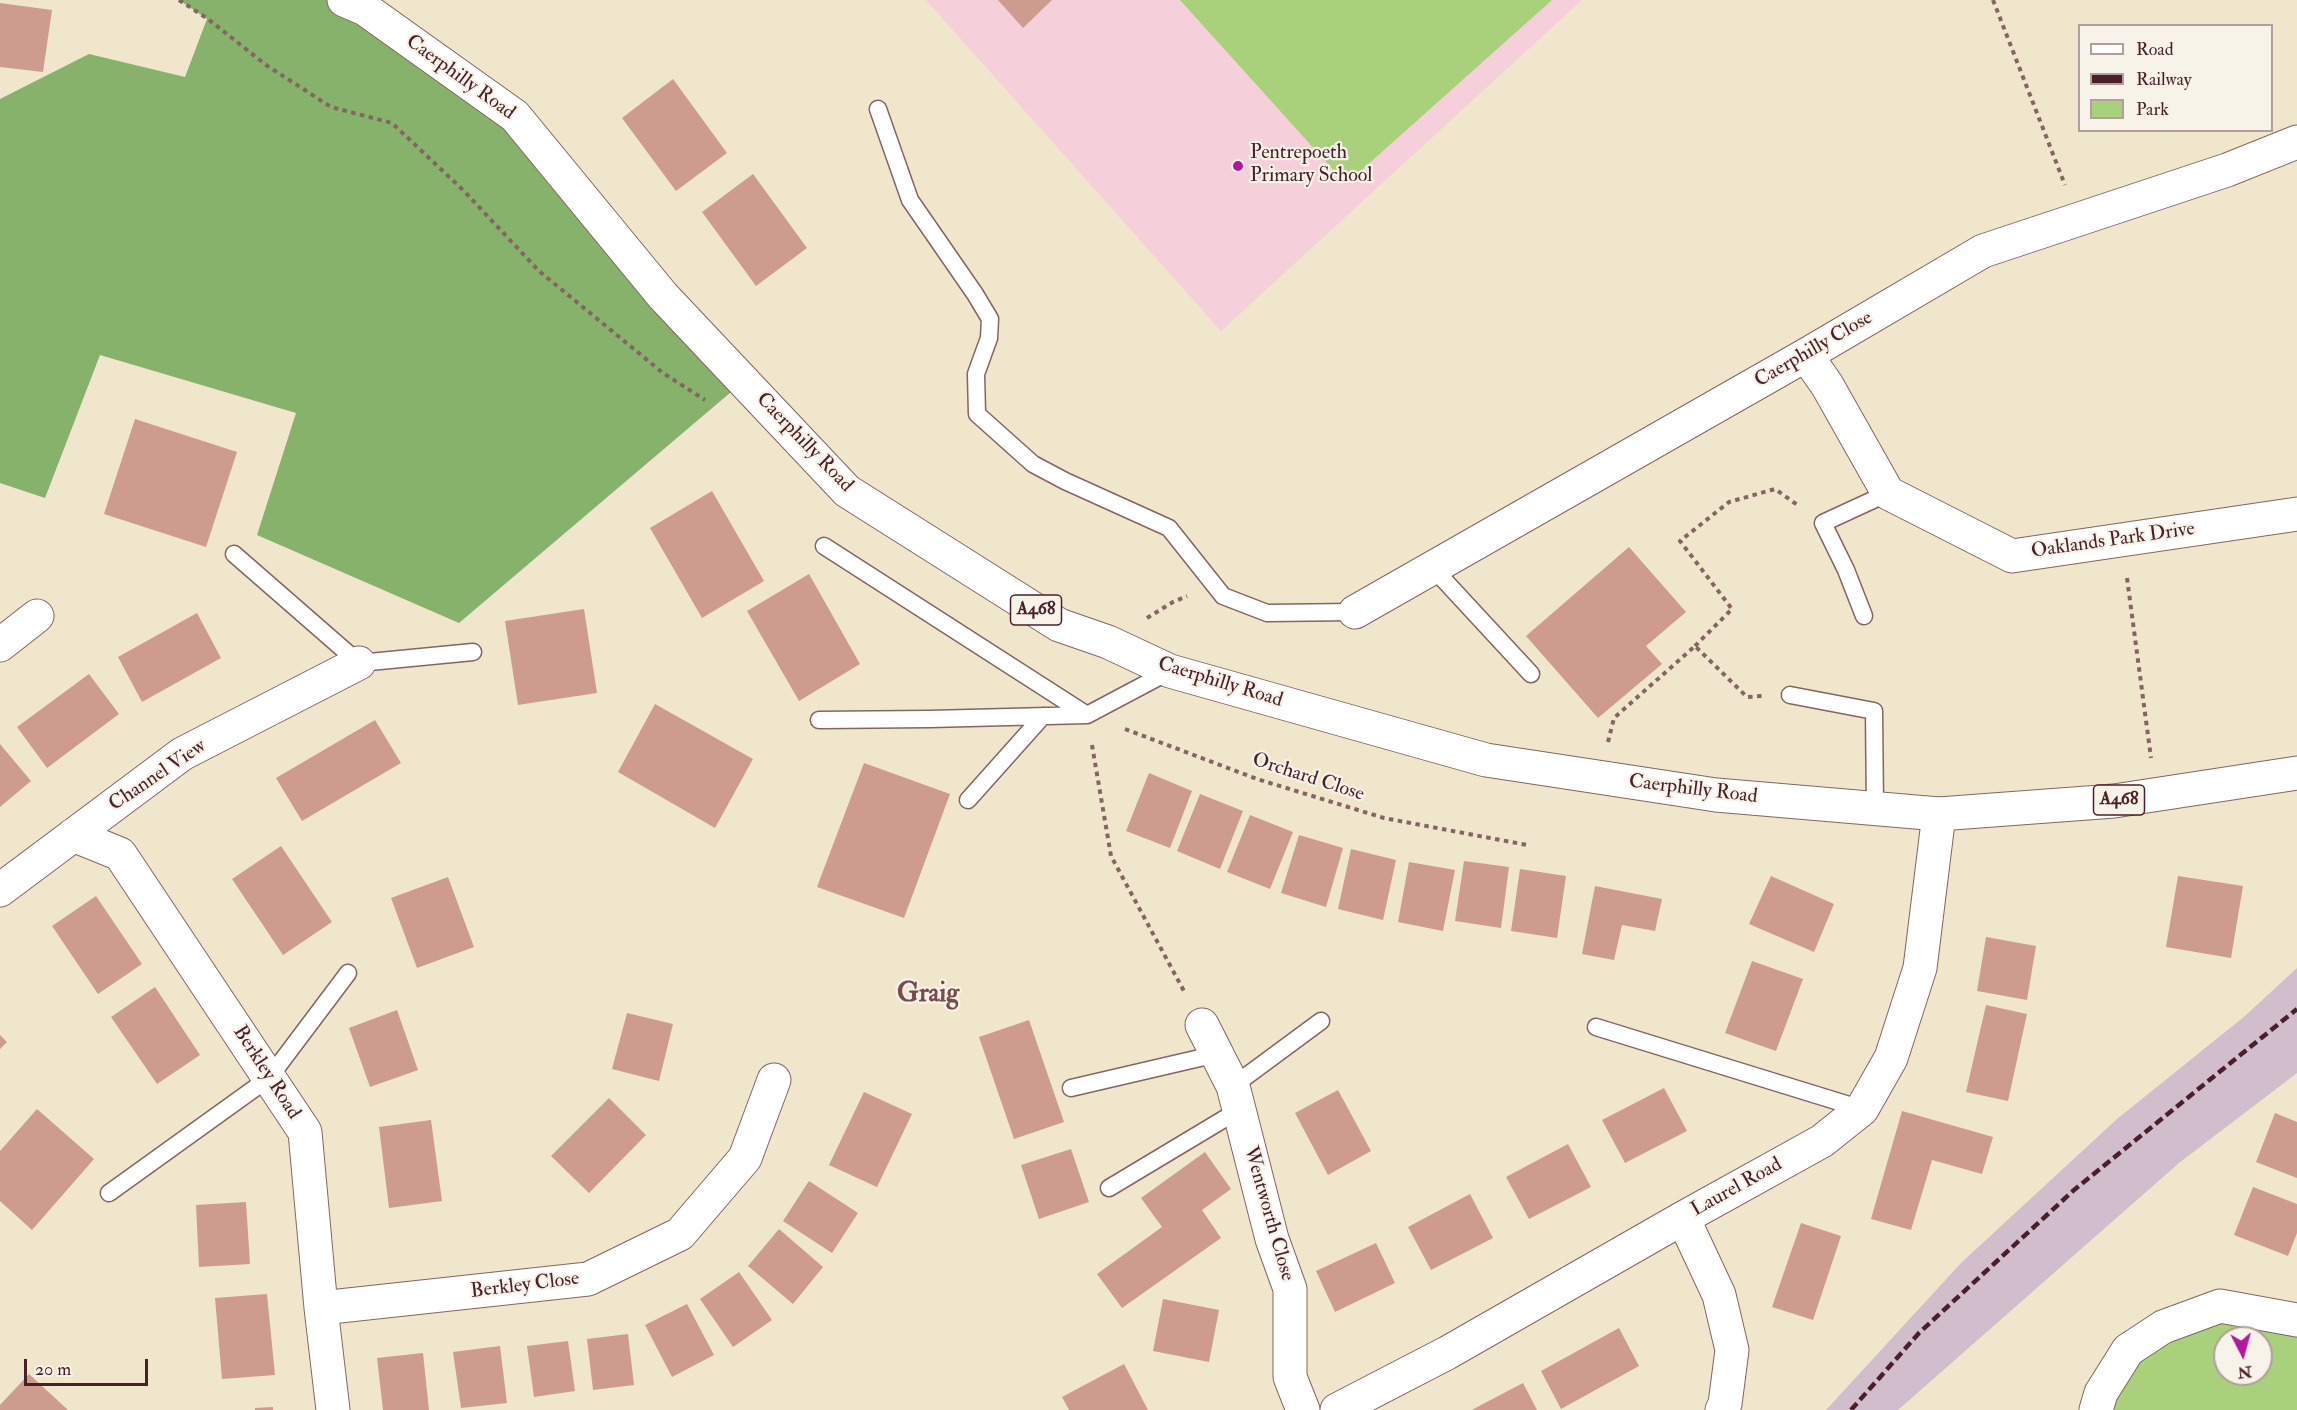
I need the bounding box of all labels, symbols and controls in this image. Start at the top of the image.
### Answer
legend [2078,24,2273,132]
street label: Caerphilly Road [401,30,519,126]
text: Road [2136,38,2174,61]
text: Railway [2136,68,2192,91]
text: Park [2136,98,2169,121]
place label: Pentrepoeth Primary School [1250,142,1372,189]
marker: Pentrepoeth Primary School [1231,159,1245,173]
street label: Caerphilly Close [1751,307,1877,393]
street label: Caerphilly Road [750,388,858,498]
street label: Oaklands Park Drive [2030,518,2196,564]
road number: A468 [1010,595,1062,625]
street label: Caerphilly Road [1155,653,1285,713]
street label: Channel View [105,735,211,817]
street label: Orchard Close [1249,749,1367,807]
street label: Caerphilly Road [1627,770,1759,810]
road number: A468 [2094,785,2144,815]
district label: Graig [897,979,959,1011]
street label: Berkley Road [227,1022,305,1124]
street label: Wentworth Close [1237,1144,1299,1284]
street label: Laurel Road [1687,1153,1787,1223]
street label: Berkley Close [469,1267,581,1305]
north arrow [2213,1326,2273,1386]
scale bar [27,1347,152,1385]
text: 20 m [35,1358,71,1381]
text: N [2237,1361,2253,1383]

